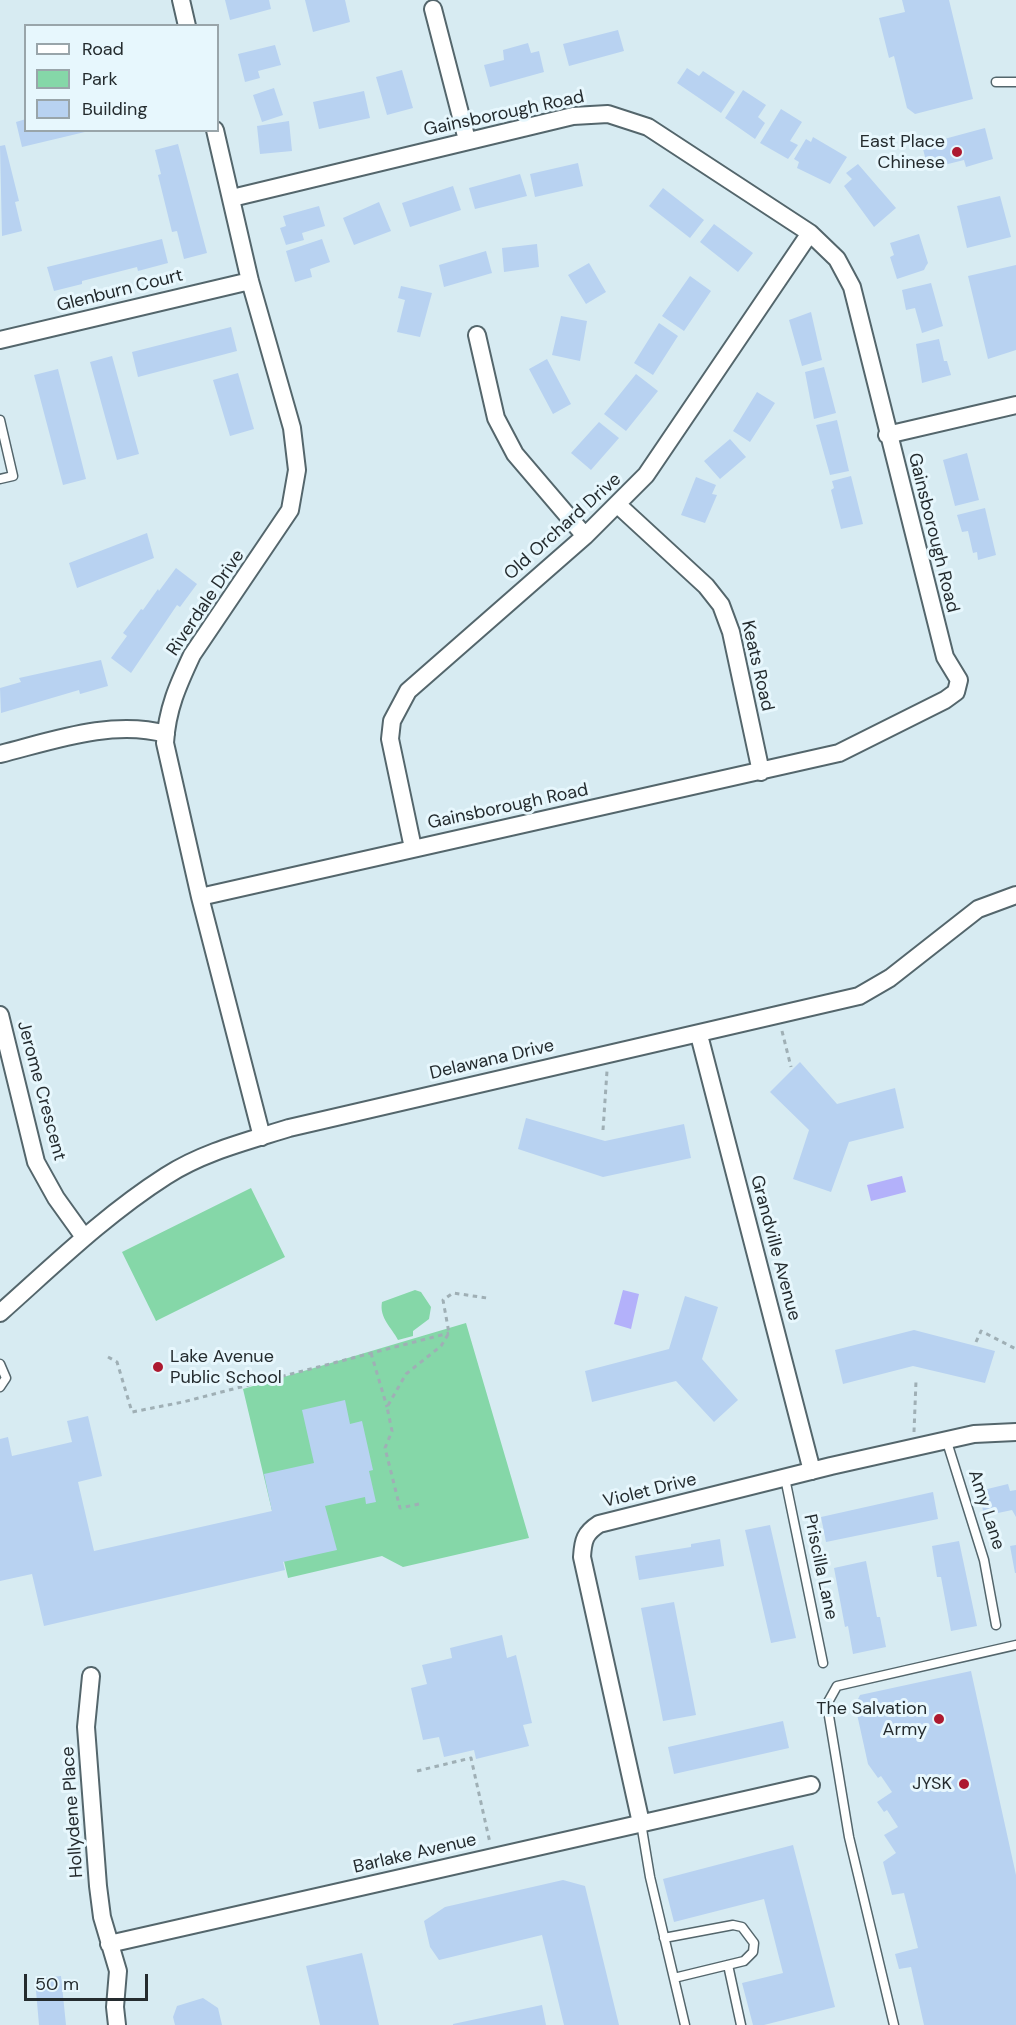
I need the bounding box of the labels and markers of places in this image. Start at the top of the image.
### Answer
place label: East Place Chinese [860,131,945,174]
marker: East Place Chinese [950,145,964,159]
place label: Lake Avenue Public School [170,1346,282,1388]
marker: Lake Avenue Public School [151,1360,165,1374]
place label: The Salvation Army [816,1698,927,1740]
marker: The Salvation Army [932,1712,946,1726]
place label: JYSK [912,1773,952,1795]
marker: JYSK [957,1777,971,1791]

